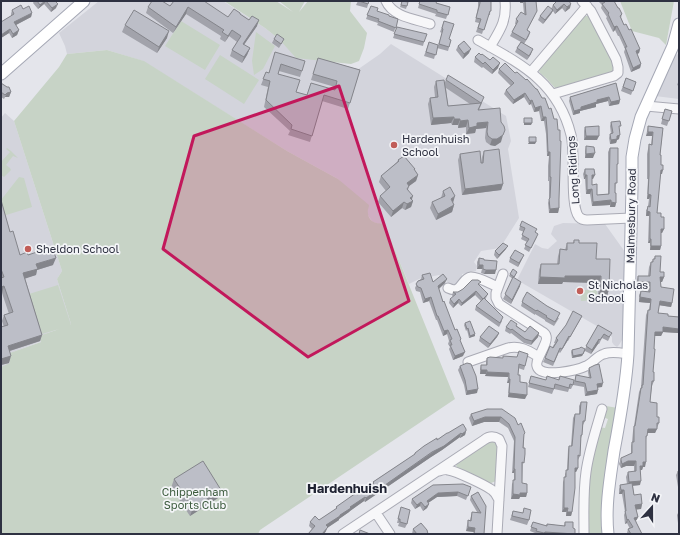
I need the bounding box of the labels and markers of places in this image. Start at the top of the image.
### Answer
place label: Hardenhuish School [402,132,470,158]
marker: Hardenhuish School [389,140,399,150]
place label: Sheldon School [36,242,119,255]
marker: Sheldon School [23,244,33,254]
place label: St Nicholas School [588,278,648,304]
marker: St Nicholas School [575,286,585,296]

